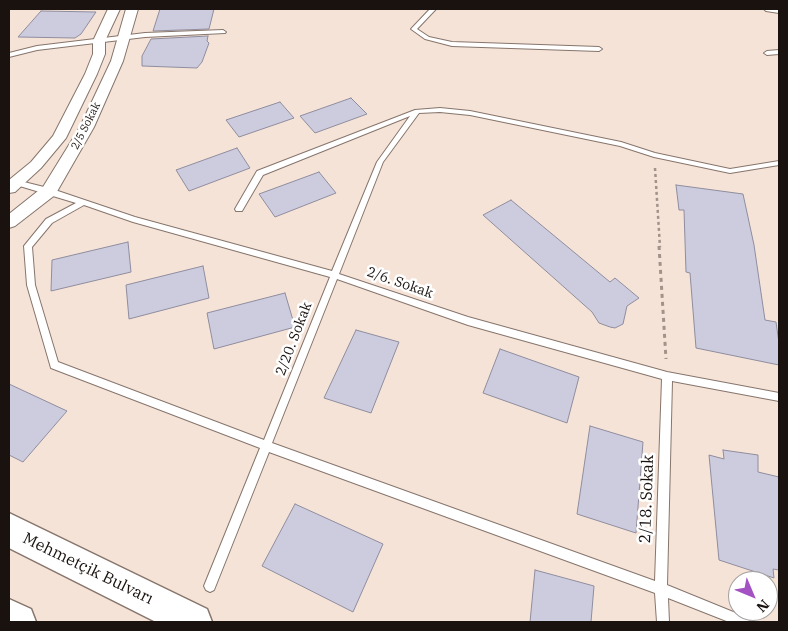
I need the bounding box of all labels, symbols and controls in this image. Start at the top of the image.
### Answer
street label: 2/5 Sokak [68,100,104,152]
street label: 2/6. Sokak [365,264,435,302]
street label: 2/20. Sokak [272,300,316,378]
street label: 2/18. Sokak [636,454,658,544]
street label: Mehmetçik Bulvarı [20,529,156,609]
north arrow [728,571,778,621]
text: N [753,596,773,616]

